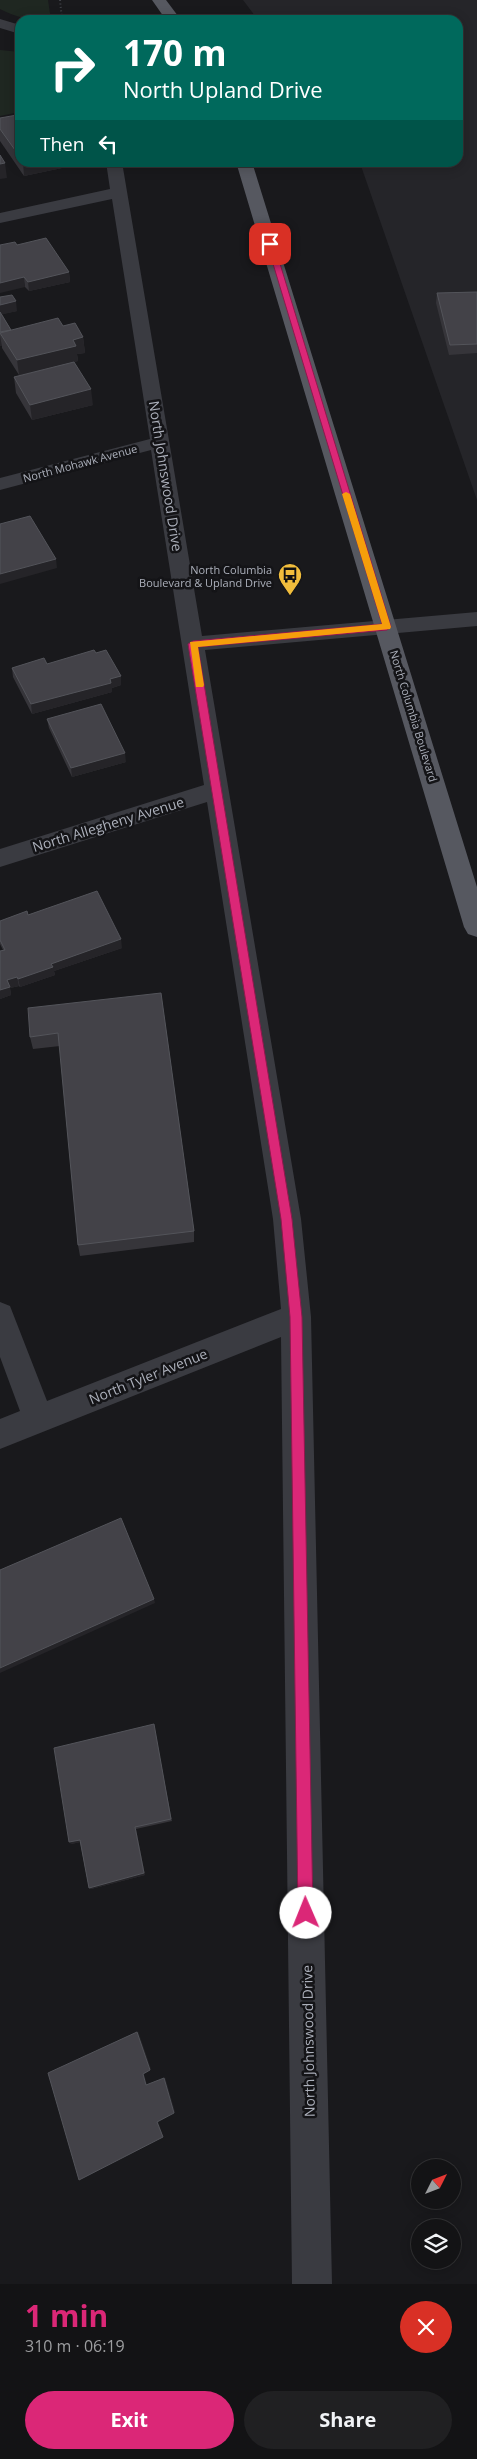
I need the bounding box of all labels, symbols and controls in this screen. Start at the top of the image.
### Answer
text: 170 m [123,29,227,76]
icon: right [40,35,105,100]
text: North Upland Drive [123,74,323,104]
icon: left [94,130,122,158]
text: Then [40,131,84,157]
pin [249,223,291,265]
icon: arrive [256,230,284,258]
street label: North Johnswood Drive [145,399,187,553]
street label: North Mohawk Avenue [21,441,139,485]
place label: North Columbia Boulevard & Upland Drive [139,562,272,590]
bus stop icon: North Columbia Boulevard & Upland Drive [277,562,303,596]
street label: North Columbia Boulevard [387,648,441,784]
street label: North Allegheny Avenue [30,792,186,856]
street label: North Tyler Avenue [86,1344,210,1408]
position arrow [279,1886,331,1938]
street label: North Johnswood Drive [297,1965,319,2117]
north arrow [411,2159,461,2209]
map controls [411,2159,461,2269]
button: layers [411,2219,461,2269]
text: 1 min [25,2295,108,2336]
button: close [400,2301,452,2353]
text: 310 m · 06:19 [25,2335,125,2357]
button: Exit [25,2391,234,2449]
button: Share [244,2391,452,2449]

